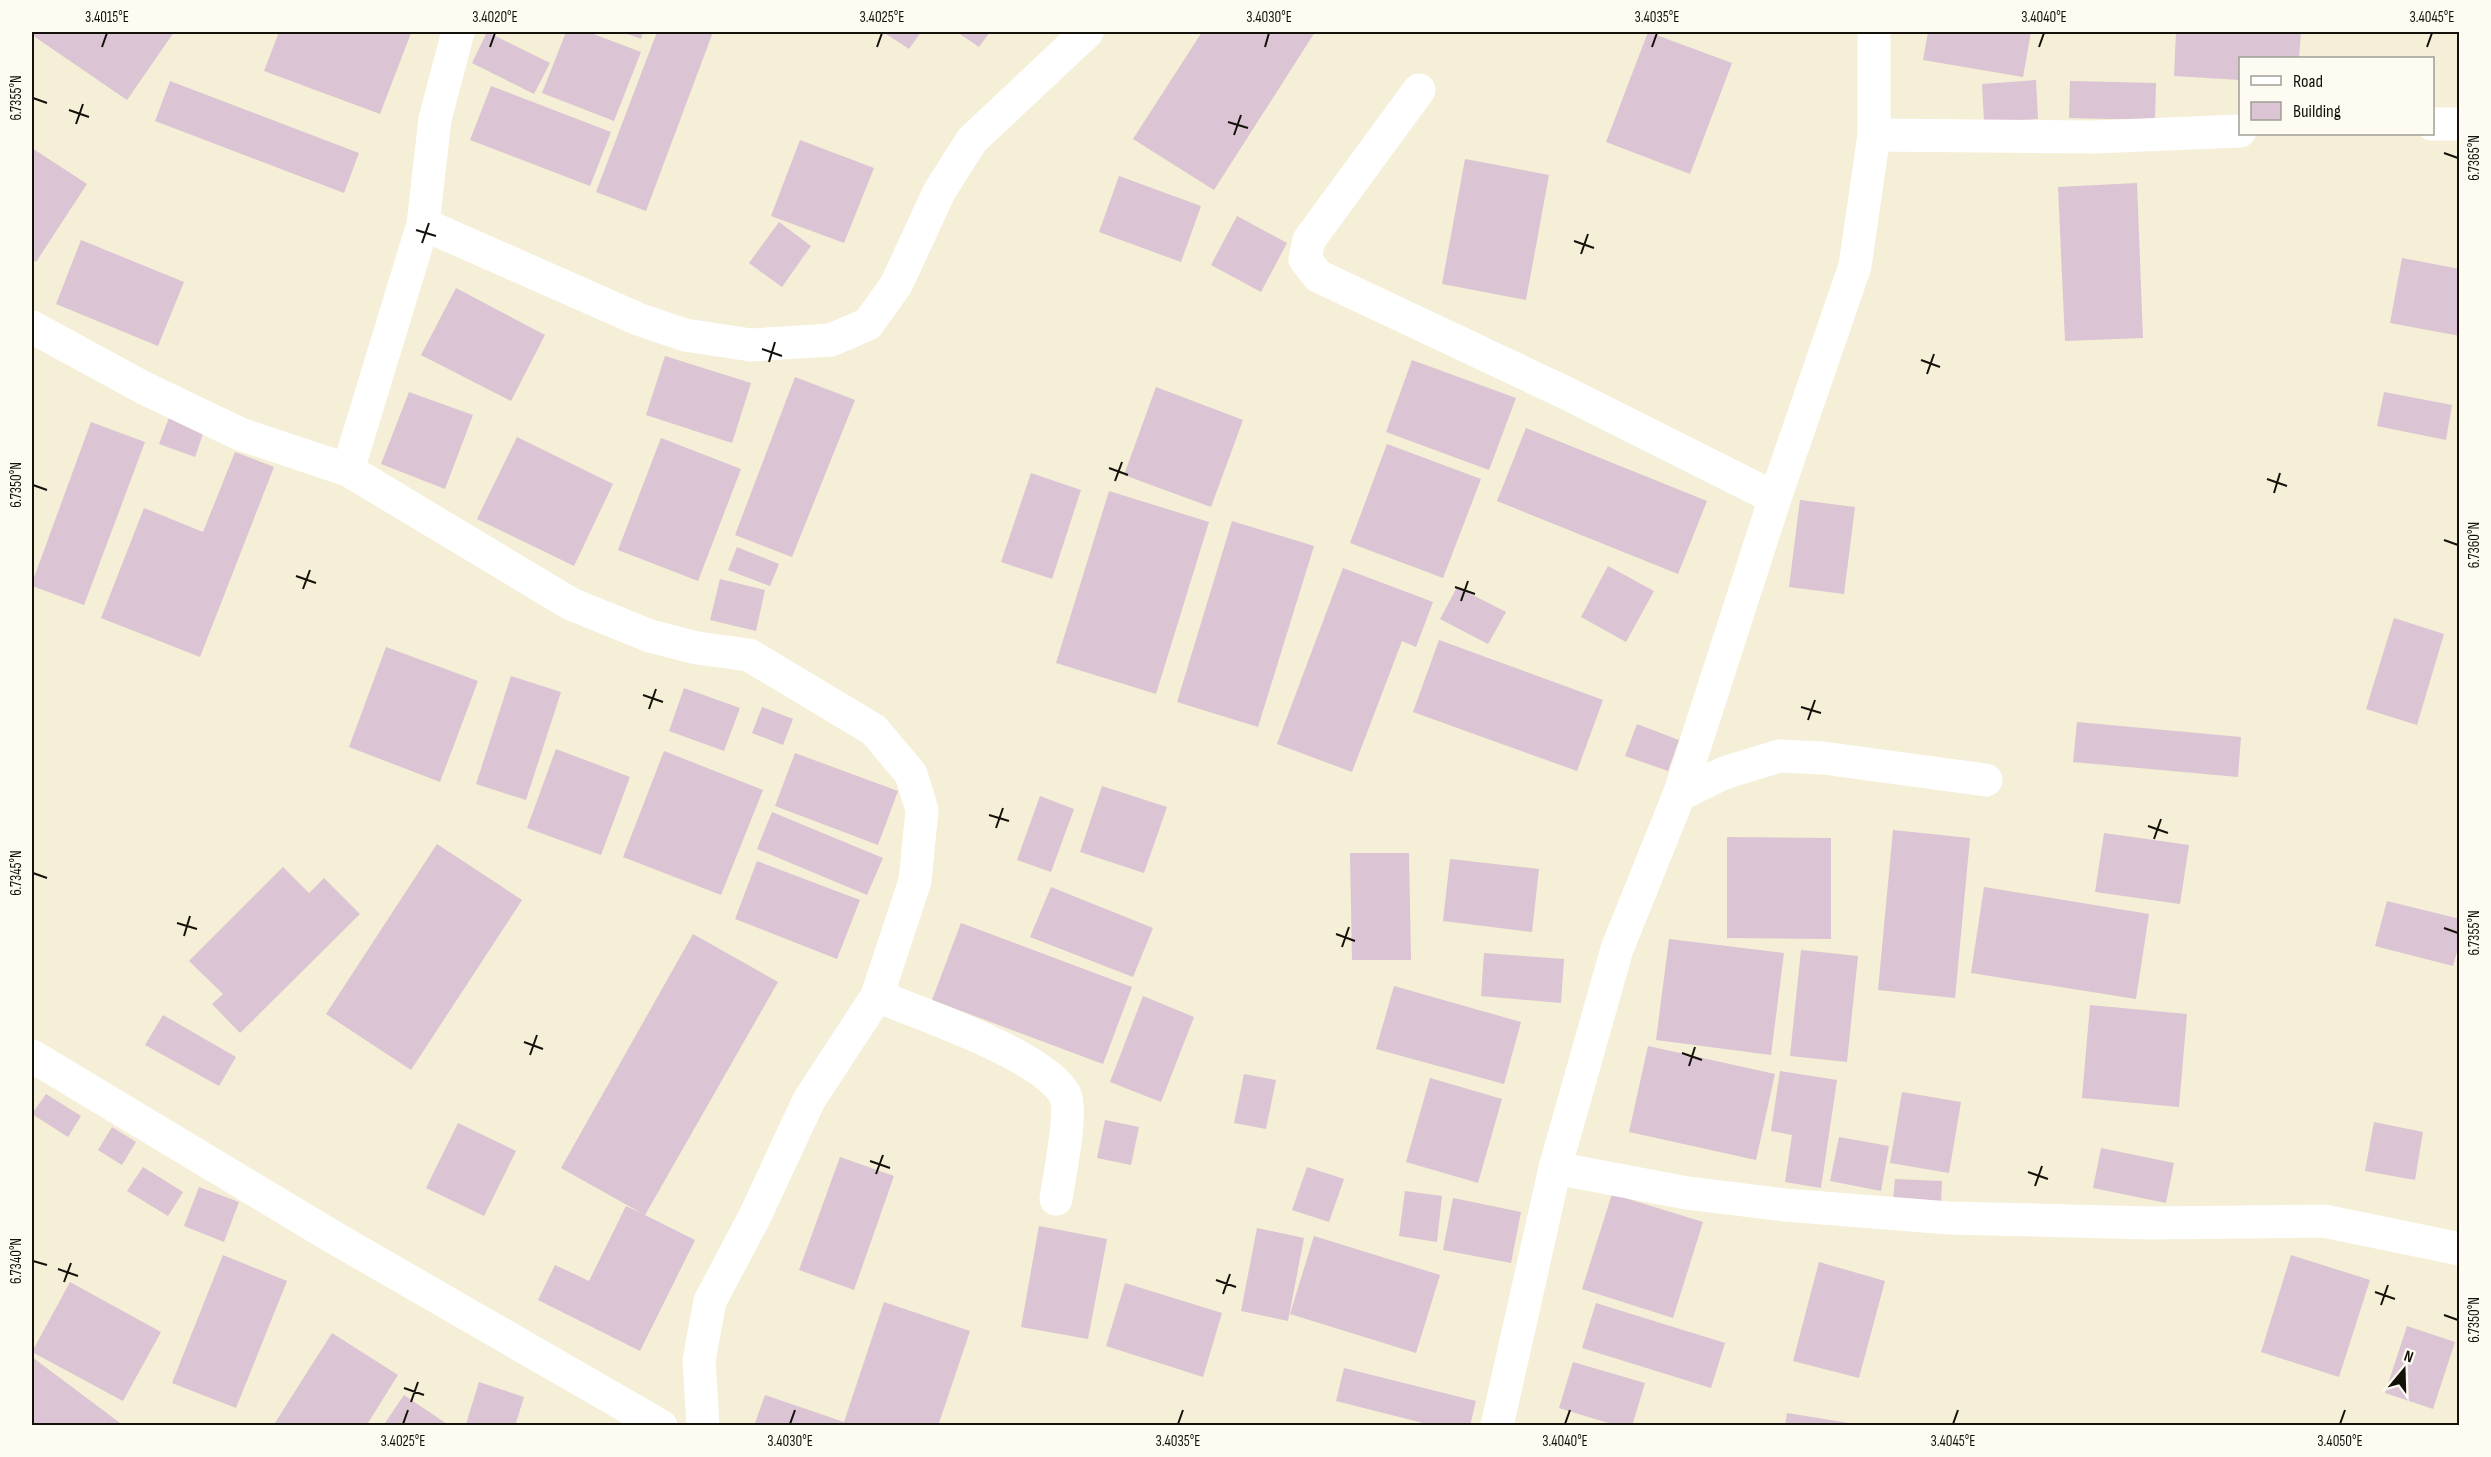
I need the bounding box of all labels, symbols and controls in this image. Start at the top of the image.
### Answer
text: 3.4015°E [85,8,129,27]
text: 3.4020°E [472,8,518,27]
text: 3.4025°E [860,8,904,27]
text: 3.4030°E [1246,8,1292,27]
text: 3.4035°E [1635,8,1679,27]
text: 3.4040°E [2021,8,2067,27]
text: 3.4045°E [2409,8,2455,27]
legend [2239,57,2434,135]
text: Road [2293,71,2323,92]
text: 6.7355°N [7,75,26,121]
text: Building [2293,101,2341,122]
text: 6.7365°N [2465,135,2484,181]
text: 6.7350°N [7,462,26,508]
text: 6.7360°N [2465,522,2484,568]
text: 6.7345°N [7,850,26,896]
text: 6.7355°N [2465,910,2484,956]
text: 6.7340°N [7,1238,26,1284]
text: 6.7350°N [2465,1297,2484,1343]
north arrow [2374,1340,2434,1400]
text: N [2401,1347,2416,1368]
text: 3.4025°E [381,1432,425,1451]
text: 3.4030°E [767,1432,813,1451]
text: 3.4035°E [1156,1432,1200,1451]
text: 3.4040°E [1542,1432,1588,1451]
text: 3.4045°E [1930,1432,1976,1451]
text: 3.4050°E [2317,1432,2363,1451]

